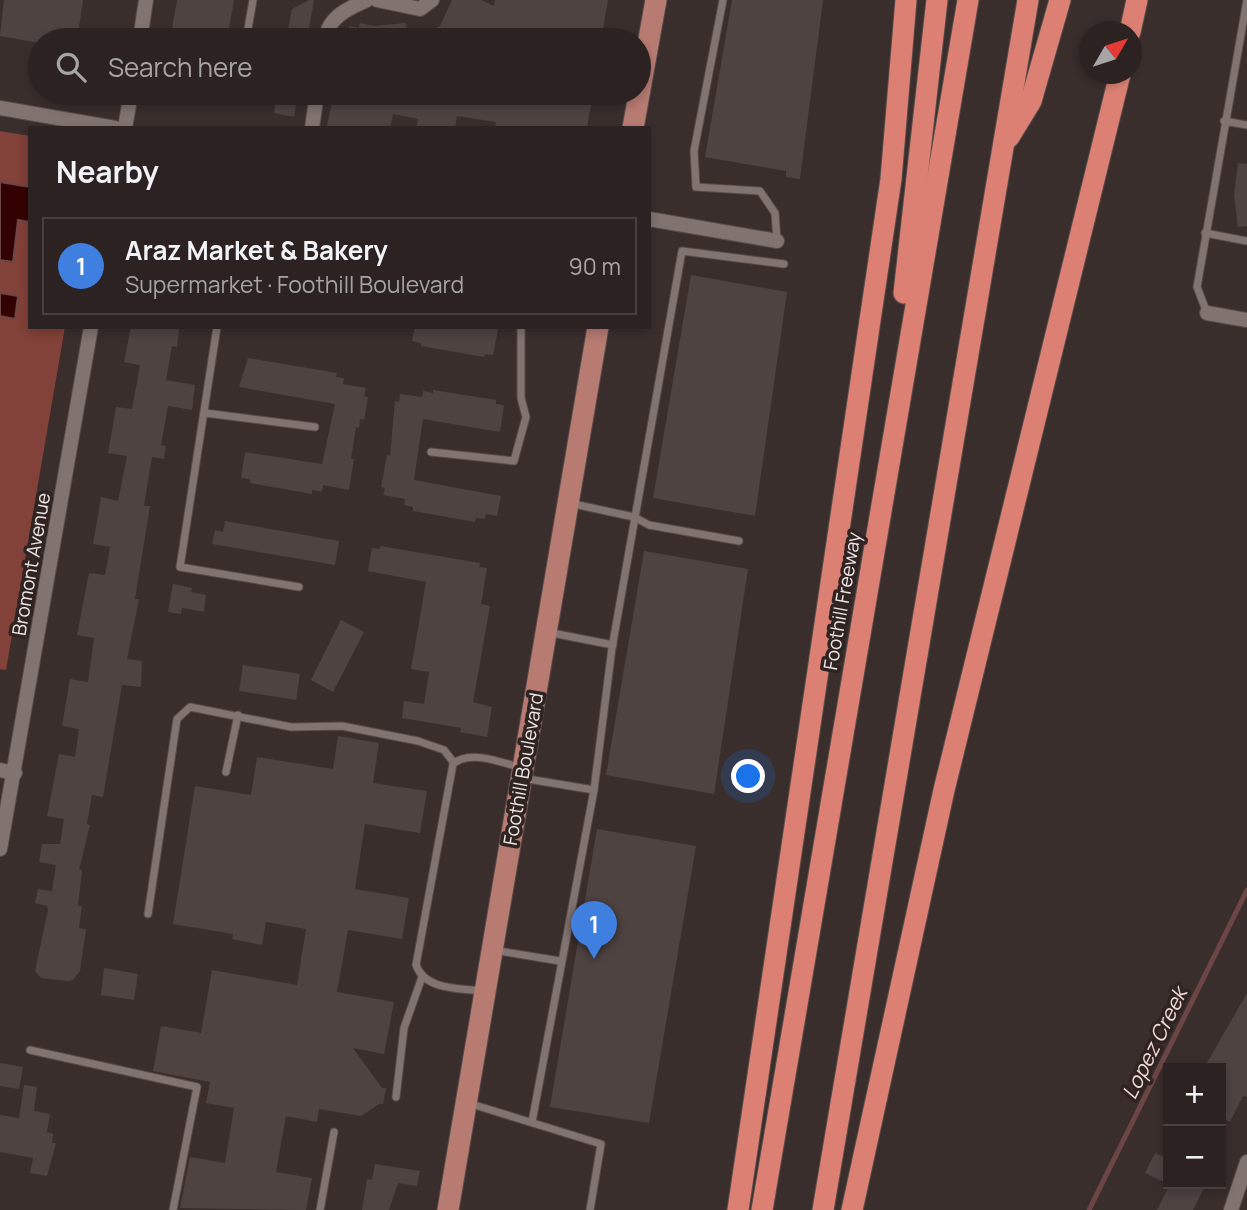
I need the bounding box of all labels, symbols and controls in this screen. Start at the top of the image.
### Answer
north arrow [1079,21,1142,84]
search box [28,28,651,105]
icon: search [52,48,90,86]
text: Search here [108,49,253,85]
text: Nearby [56,151,159,192]
text: Araz Market & Bakery [125,232,388,268]
text: 1 [76,250,86,282]
text: 90 m [569,250,621,282]
text: Supermarket · Foothill Boulevard [125,268,464,300]
street label: Bromont Avenue [6,491,56,637]
street label: Foothill Freeway [817,530,867,672]
street label: Foothill Boulevard [497,691,549,847]
your location [731,759,765,793]
pin: 1 [571,901,617,959]
water label: Lopez Creek [1115,980,1194,1103]
map controls [1163,1063,1226,1189]
button: + [1163,1063,1226,1126]
button: − [1163,1126,1226,1189]

